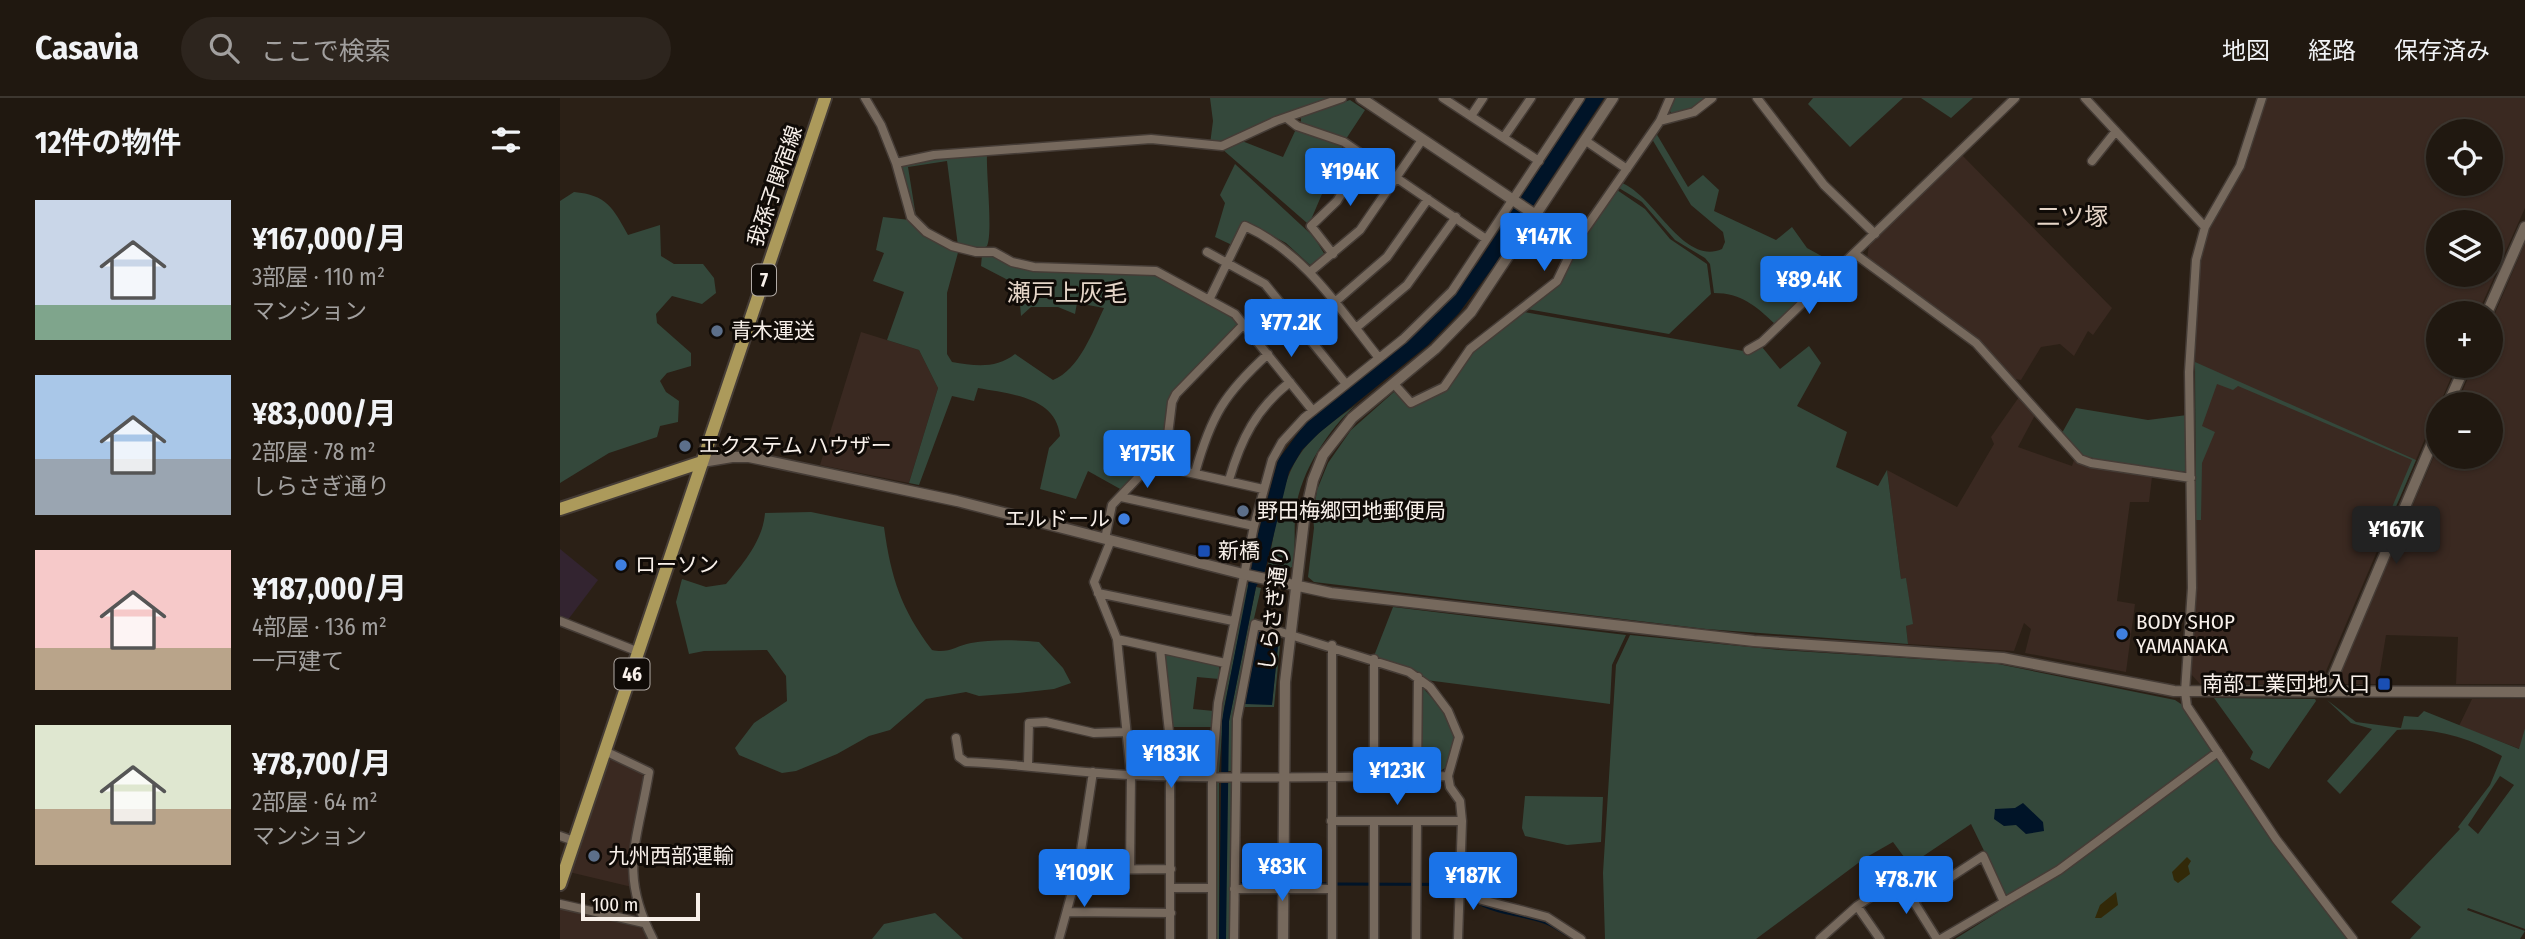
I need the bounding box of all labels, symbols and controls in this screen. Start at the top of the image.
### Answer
search box [181,17,671,80]
text: Casavia [35,28,139,68]
icon: search [205,29,243,67]
text: ここで検索 [261,36,391,67]
text: 地図 [2222,37,2270,65]
text: 経路 [2308,37,2356,65]
text: 保存済み [2394,37,2490,65]
map controls [2426,119,2503,469]
button: locate [2426,119,2503,196]
icon: filters [487,121,525,159]
street label: 我孫子関宿線 [742,122,808,250]
text: 12件の物件 [35,125,182,161]
pin: ¥194K [1301,148,1399,208]
text: ¥194K [1321,157,1379,185]
district label: 二ツ塚 [2036,203,2108,231]
button: layers [2426,210,2503,287]
pin: ¥147K [1495,214,1593,273]
text: ¥167,000/月 [252,221,407,257]
text: ¥147K [1516,222,1572,250]
icon: home [91,228,175,312]
pin: ¥89.4K [1752,256,1866,316]
text: 3部屋 · 110 m² [252,263,385,291]
road number: 7 [752,264,776,296]
text: ¥89.4K [1776,265,1842,293]
district label: 瀬戸上灰毛 [1007,279,1127,307]
text: マンション [252,297,367,325]
pin: ¥77.2K [1234,300,1348,359]
button: + [2426,301,2503,378]
text: ¥77.2K [1261,308,1321,336]
place label: 青木運送 [731,318,815,344]
marker: 青木運送 [709,323,725,339]
button: − [2426,392,2503,469]
text: ¥83,000/月 [252,396,397,432]
icon: home [91,403,175,487]
pin: ¥175K [1098,430,1196,490]
place label: エクステム ハウザー [699,433,892,459]
text: 2部屋 · 78 m² [252,438,376,466]
marker: エクステム ハウザー [677,438,693,454]
text: ¥175K [1119,439,1175,467]
text: しらさぎ通り [252,472,390,500]
place label: 野田梅郷団地郵便局 [1257,498,1446,524]
marker: 野田梅郷団地郵便局 [1235,503,1251,519]
place label: エルドール [1005,506,1110,532]
pin: ¥167K [2347,506,2445,566]
marker: エルドール [1116,511,1132,527]
text: ¥167K [2368,515,2424,543]
place label: 新橋 [1218,538,1260,564]
marker: 新橋 [1196,543,1212,559]
street label: しらさぎ通り [1253,544,1295,672]
place label: ローソン [635,552,719,578]
marker: ローソン [613,557,629,573]
text: ¥187,000/月 [252,571,407,607]
icon: home [91,578,175,662]
place label: BODY SHOP YAMANAKA [2136,609,2235,659]
text: 4部屋 · 136 m² [252,613,387,641]
marker: BODY SHOP YAMANAKA [2114,626,2130,642]
text: 一戸建て [252,647,344,675]
road number: 46 [615,659,650,690]
place label: 南部工業団地入口 [2202,671,2370,697]
marker: 南部工業団地入口 [2376,676,2392,692]
pin: ¥183K [1122,730,1220,790]
text: ¥183K [1142,739,1200,767]
text: ¥78,700/月 [252,746,392,782]
pin: ¥123K [1348,748,1446,807]
icon: home [91,753,175,837]
text: ¥123K [1369,756,1425,784]
text: 2部屋 · 64 m² [252,788,378,816]
text: マンション [252,822,367,850]
place label: 九州西部運輸 [608,843,734,869]
pin: ¥83K [1241,844,1323,903]
marker: 九州西部運輸 [586,848,602,864]
pin: ¥109K [1035,850,1133,909]
text: ¥83K [1258,852,1306,880]
pin: ¥187K [1424,852,1522,912]
pin: ¥78.7K [1849,856,1963,916]
text: ¥109K [1055,858,1113,886]
text: ¥187K [1445,861,1501,889]
text: ¥78.7K [1875,865,1937,893]
scale bar [581,890,700,922]
text: 100 m [592,893,638,916]

